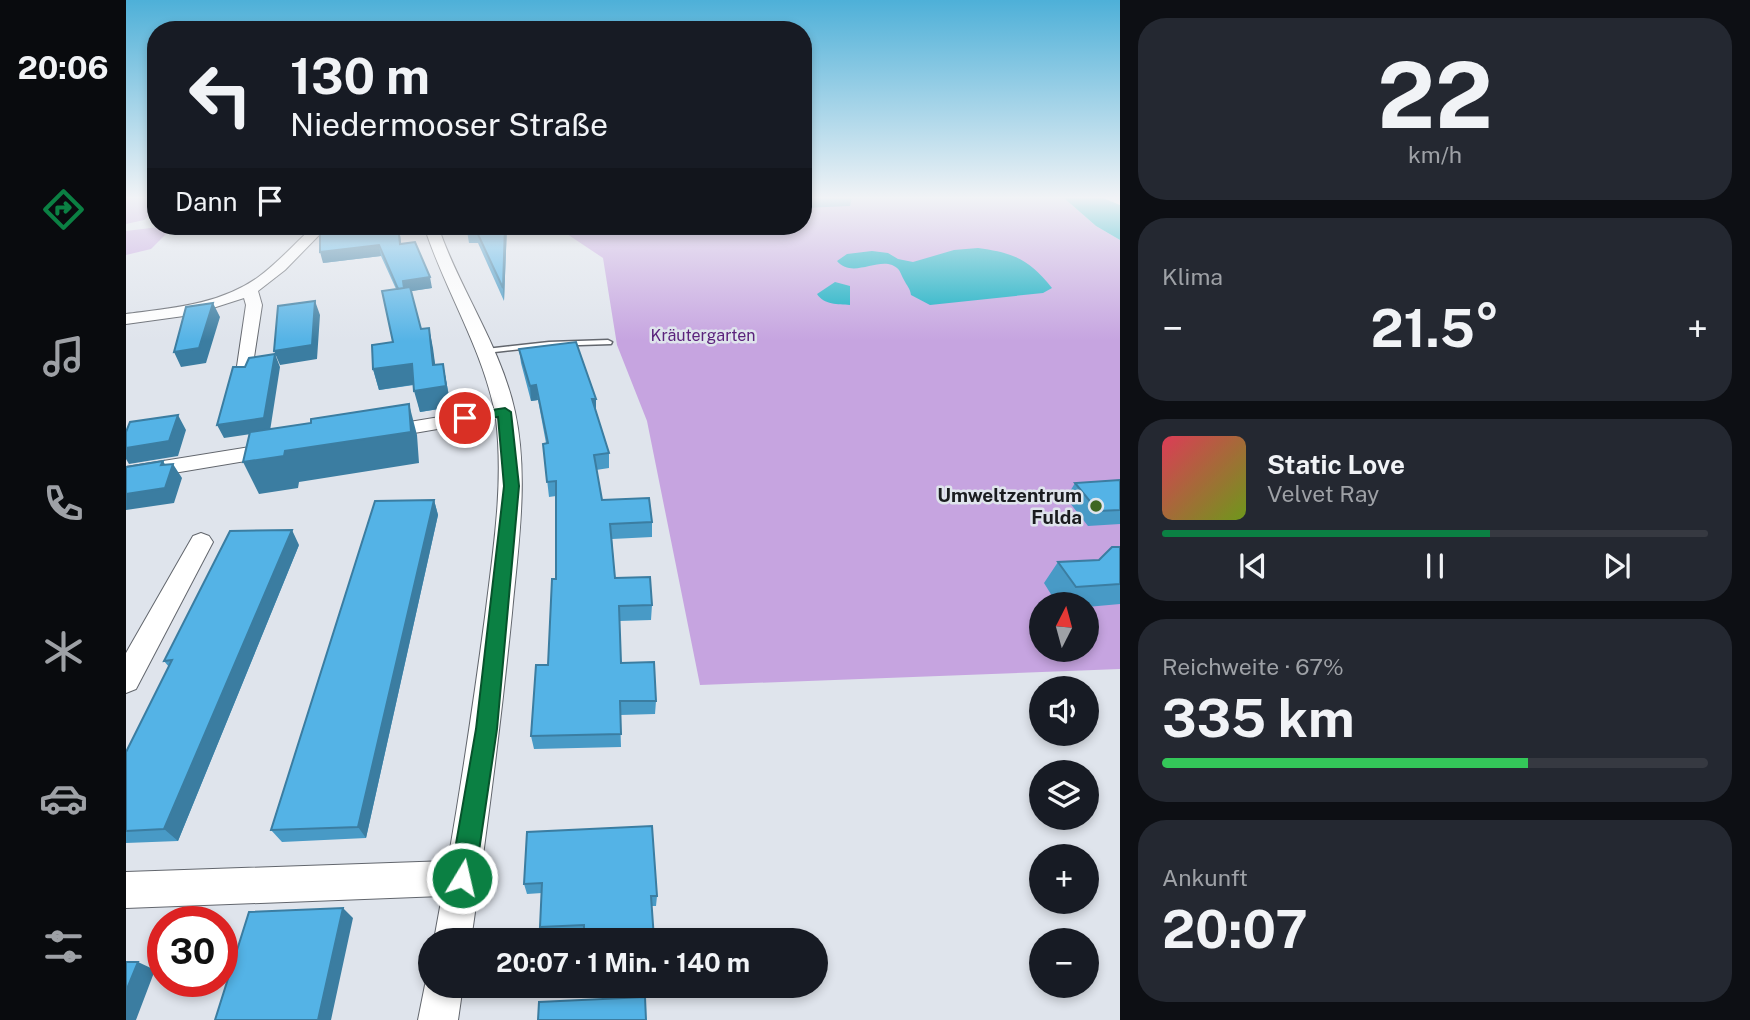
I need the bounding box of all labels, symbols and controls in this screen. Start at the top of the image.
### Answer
text: 22 [1377,42,1493,148]
text: 130 m [290,47,430,105]
text: 20:06 [17,49,109,86]
icon: left [175,49,266,140]
text: Niedermooser Straße [290,106,608,143]
text: km/h [1408,141,1462,168]
icon: arrive [251,182,289,220]
icon: directions [39,185,88,234]
text: Dann [175,186,237,217]
text: Klima [1162,263,1223,290]
text: 21.5° [1370,298,1500,359]
text: − [1162,306,1183,351]
text: + [1687,306,1708,351]
park label: Kräutergarten [651,326,755,345]
icon: music [39,332,88,381]
pin [435,388,495,448]
icon: arrive [446,399,484,437]
text: Static Love [1267,449,1405,480]
icon: phone [39,479,88,528]
text: Velvet Ray [1267,480,1379,507]
place label: Umweltzentrum Fulda [937,484,1082,528]
marker: Umweltzentrum Fulda [1088,498,1104,514]
icon: previous [1234,547,1272,585]
icon: pause [1416,547,1454,585]
icon: next [1598,547,1636,585]
north arrow [1029,592,1099,662]
map controls [1029,592,1099,998]
icon: climate [39,627,88,676]
text: Reichweite · 67% [1162,653,1344,680]
button: sound [1029,676,1099,746]
text: 335 km [1162,688,1355,749]
button: layers [1029,760,1099,830]
icon: car [39,774,88,823]
position arrow [425,841,499,915]
button: + [1029,844,1099,914]
text: Ankunft [1162,864,1248,891]
text: 20:07 [1162,899,1308,960]
speed limit sign: 30 [147,906,238,997]
icon: filters [39,922,88,971]
button: − [1029,928,1099,998]
text: 20:07 · 1 Min. · 140 m [496,947,750,978]

